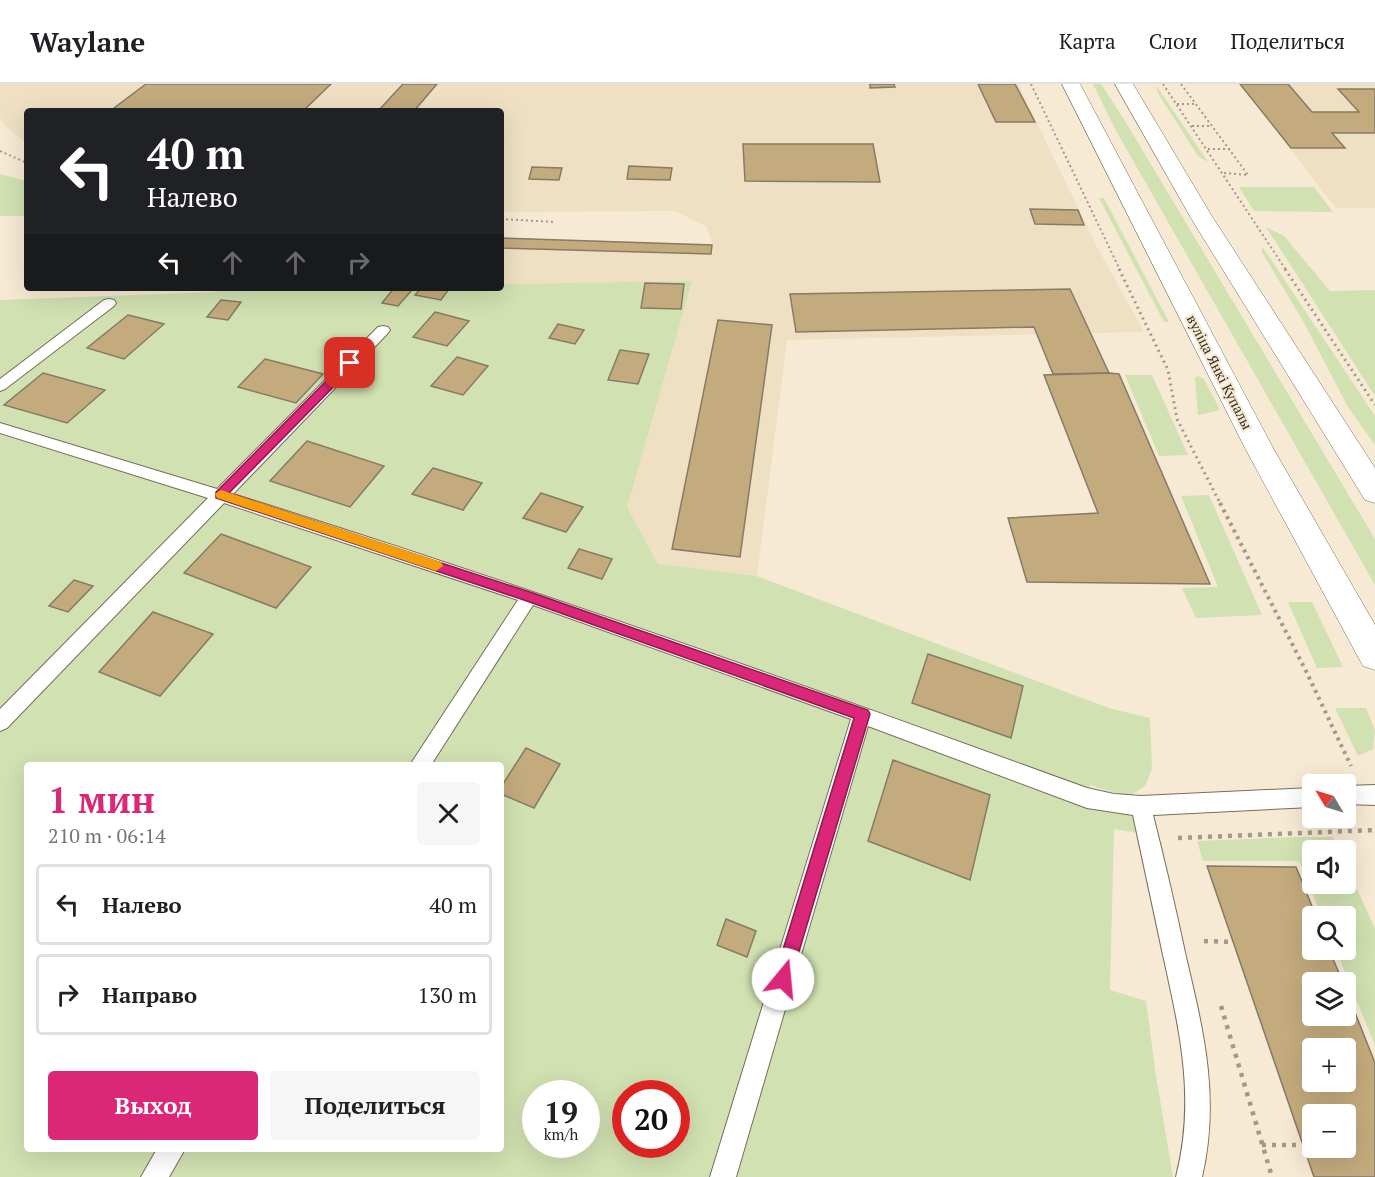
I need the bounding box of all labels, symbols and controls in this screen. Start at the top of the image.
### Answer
text: Waylane [30,23,145,60]
text: Карта [1059,27,1116,55]
text: Слои [1149,27,1198,55]
text: Поделиться [1231,27,1345,55]
text: 40 m [147,125,245,181]
icon: left [48,132,126,210]
text: Налево [147,179,238,215]
icon: left [153,246,186,279]
icon: ahead [216,246,249,279]
icon: ahead [279,246,312,279]
icon: right [342,246,375,279]
street label: вуліца Янкі Купалы [1183,311,1257,433]
pin [324,337,375,388]
icon: arrive [333,346,366,379]
north arrow [1302,774,1356,828]
map controls [1302,774,1356,1158]
text: 1 мин [48,776,155,823]
button: close [417,782,480,845]
text: 210 m · 06:14 [48,822,166,849]
button: sound [1302,840,1356,894]
icon: left [51,888,84,921]
text: Налево [102,890,182,919]
text: 40 m [429,890,477,919]
button: search [1302,906,1356,960]
position arrow [751,947,815,1011]
button: layers [1302,972,1356,1026]
icon: right [51,978,84,1011]
text: Направо [102,980,197,1009]
text: 130 m [417,980,477,1009]
button: + [1302,1038,1356,1092]
button: Выход [48,1071,258,1140]
button: Поделиться [270,1071,480,1140]
speed limit sign: 20 [612,1080,690,1158]
text: 19 [544,1092,578,1132]
button: − [1302,1104,1356,1158]
text: km/h [544,1124,578,1144]

